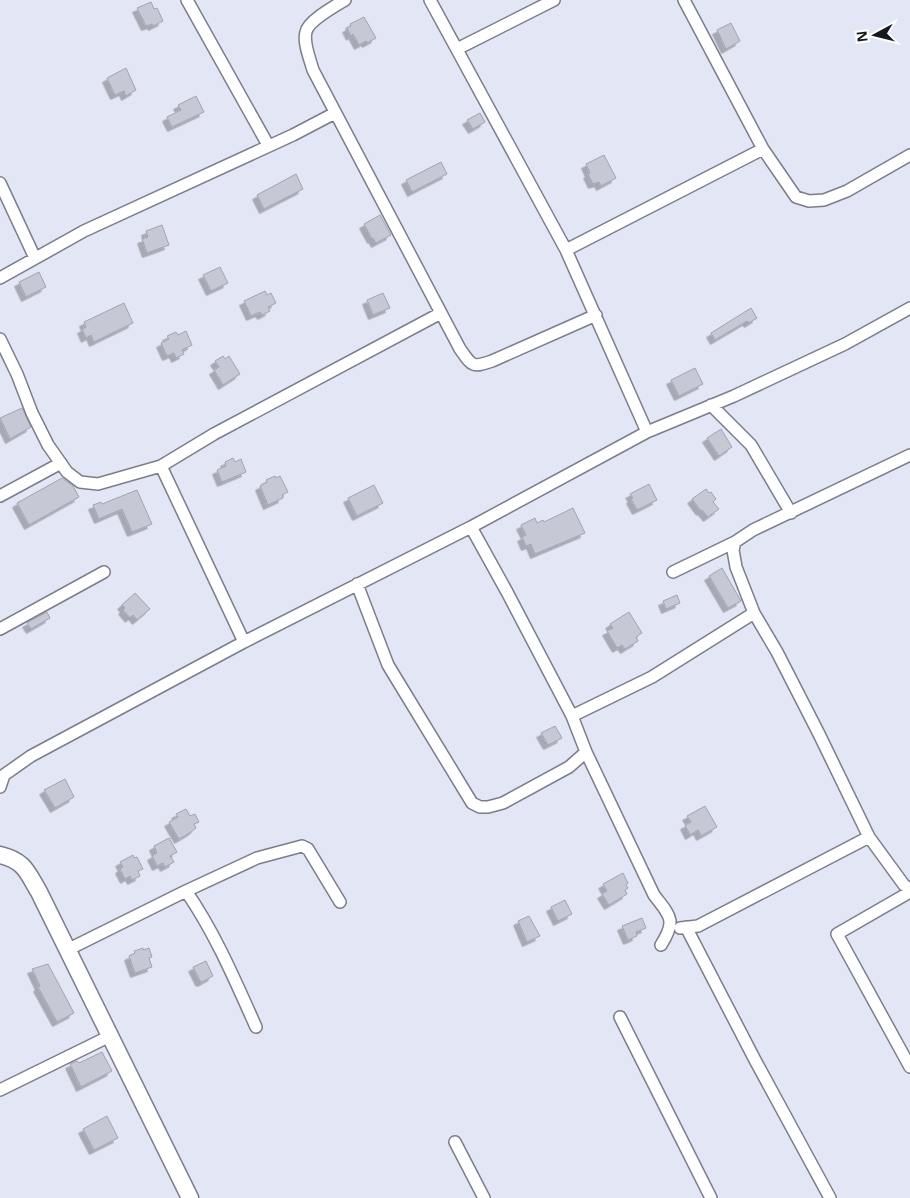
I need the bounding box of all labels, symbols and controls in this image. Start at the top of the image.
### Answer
north arrow [850,10,900,60]
text: N [851,30,872,43]

